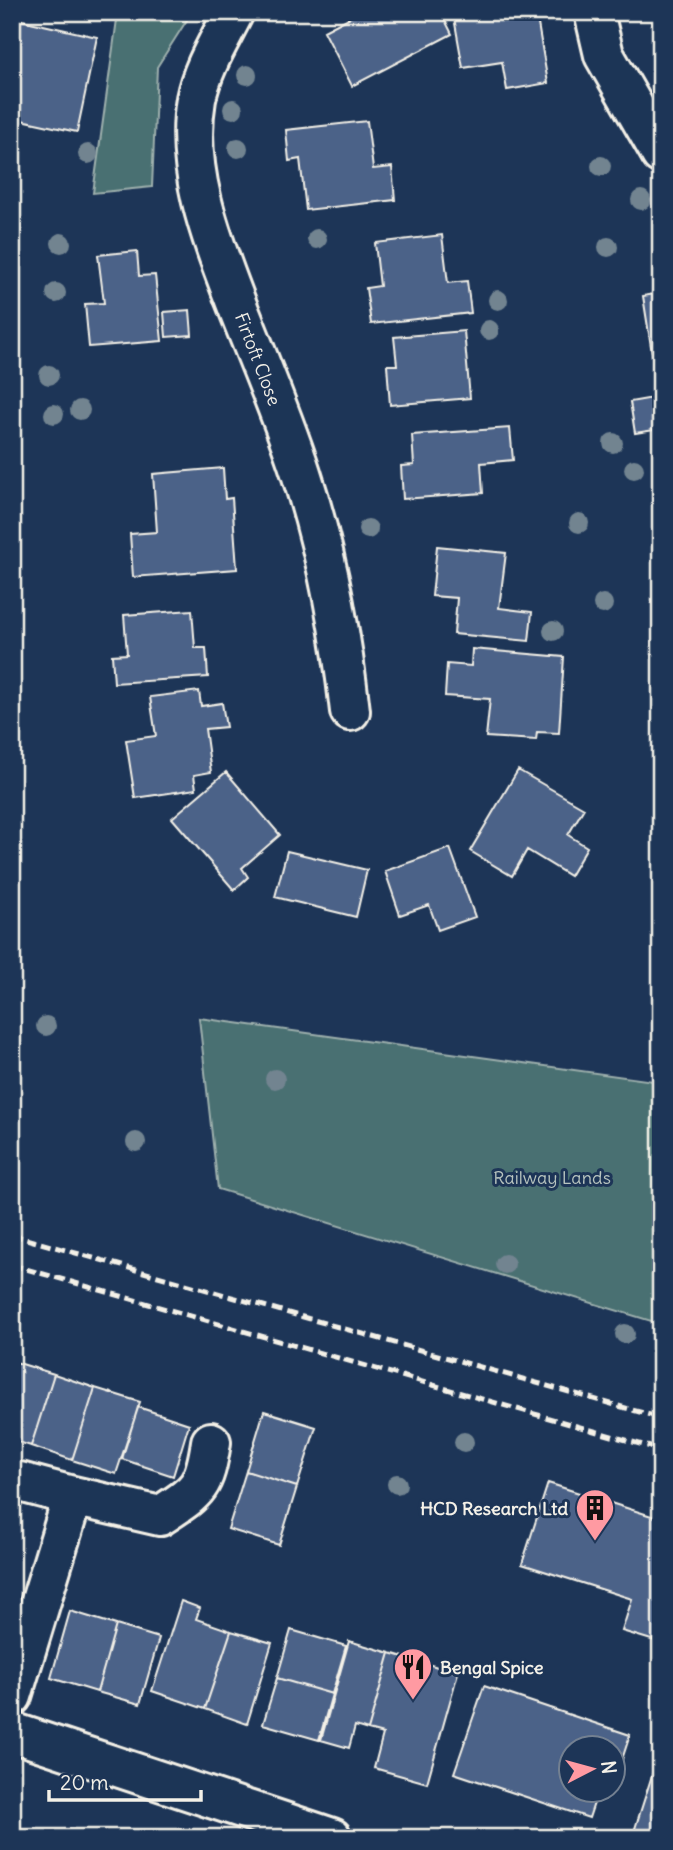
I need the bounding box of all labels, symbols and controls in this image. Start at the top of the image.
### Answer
street label: Firtoft Close [230,309,286,409]
park label: Railway Lands [493,1166,611,1189]
building icon: HCD Research Ltd [574,1487,616,1542]
place label: HCD Research Ltd [420,1497,568,1520]
restaurant icon: Bengal Spice [392,1646,434,1701]
place label: Bengal Spice [440,1656,544,1679]
north arrow [558,1734,628,1804]
scale bar [49,1759,201,1803]
text: N [596,1759,622,1775]
text: 20 m [60,1769,109,1796]

